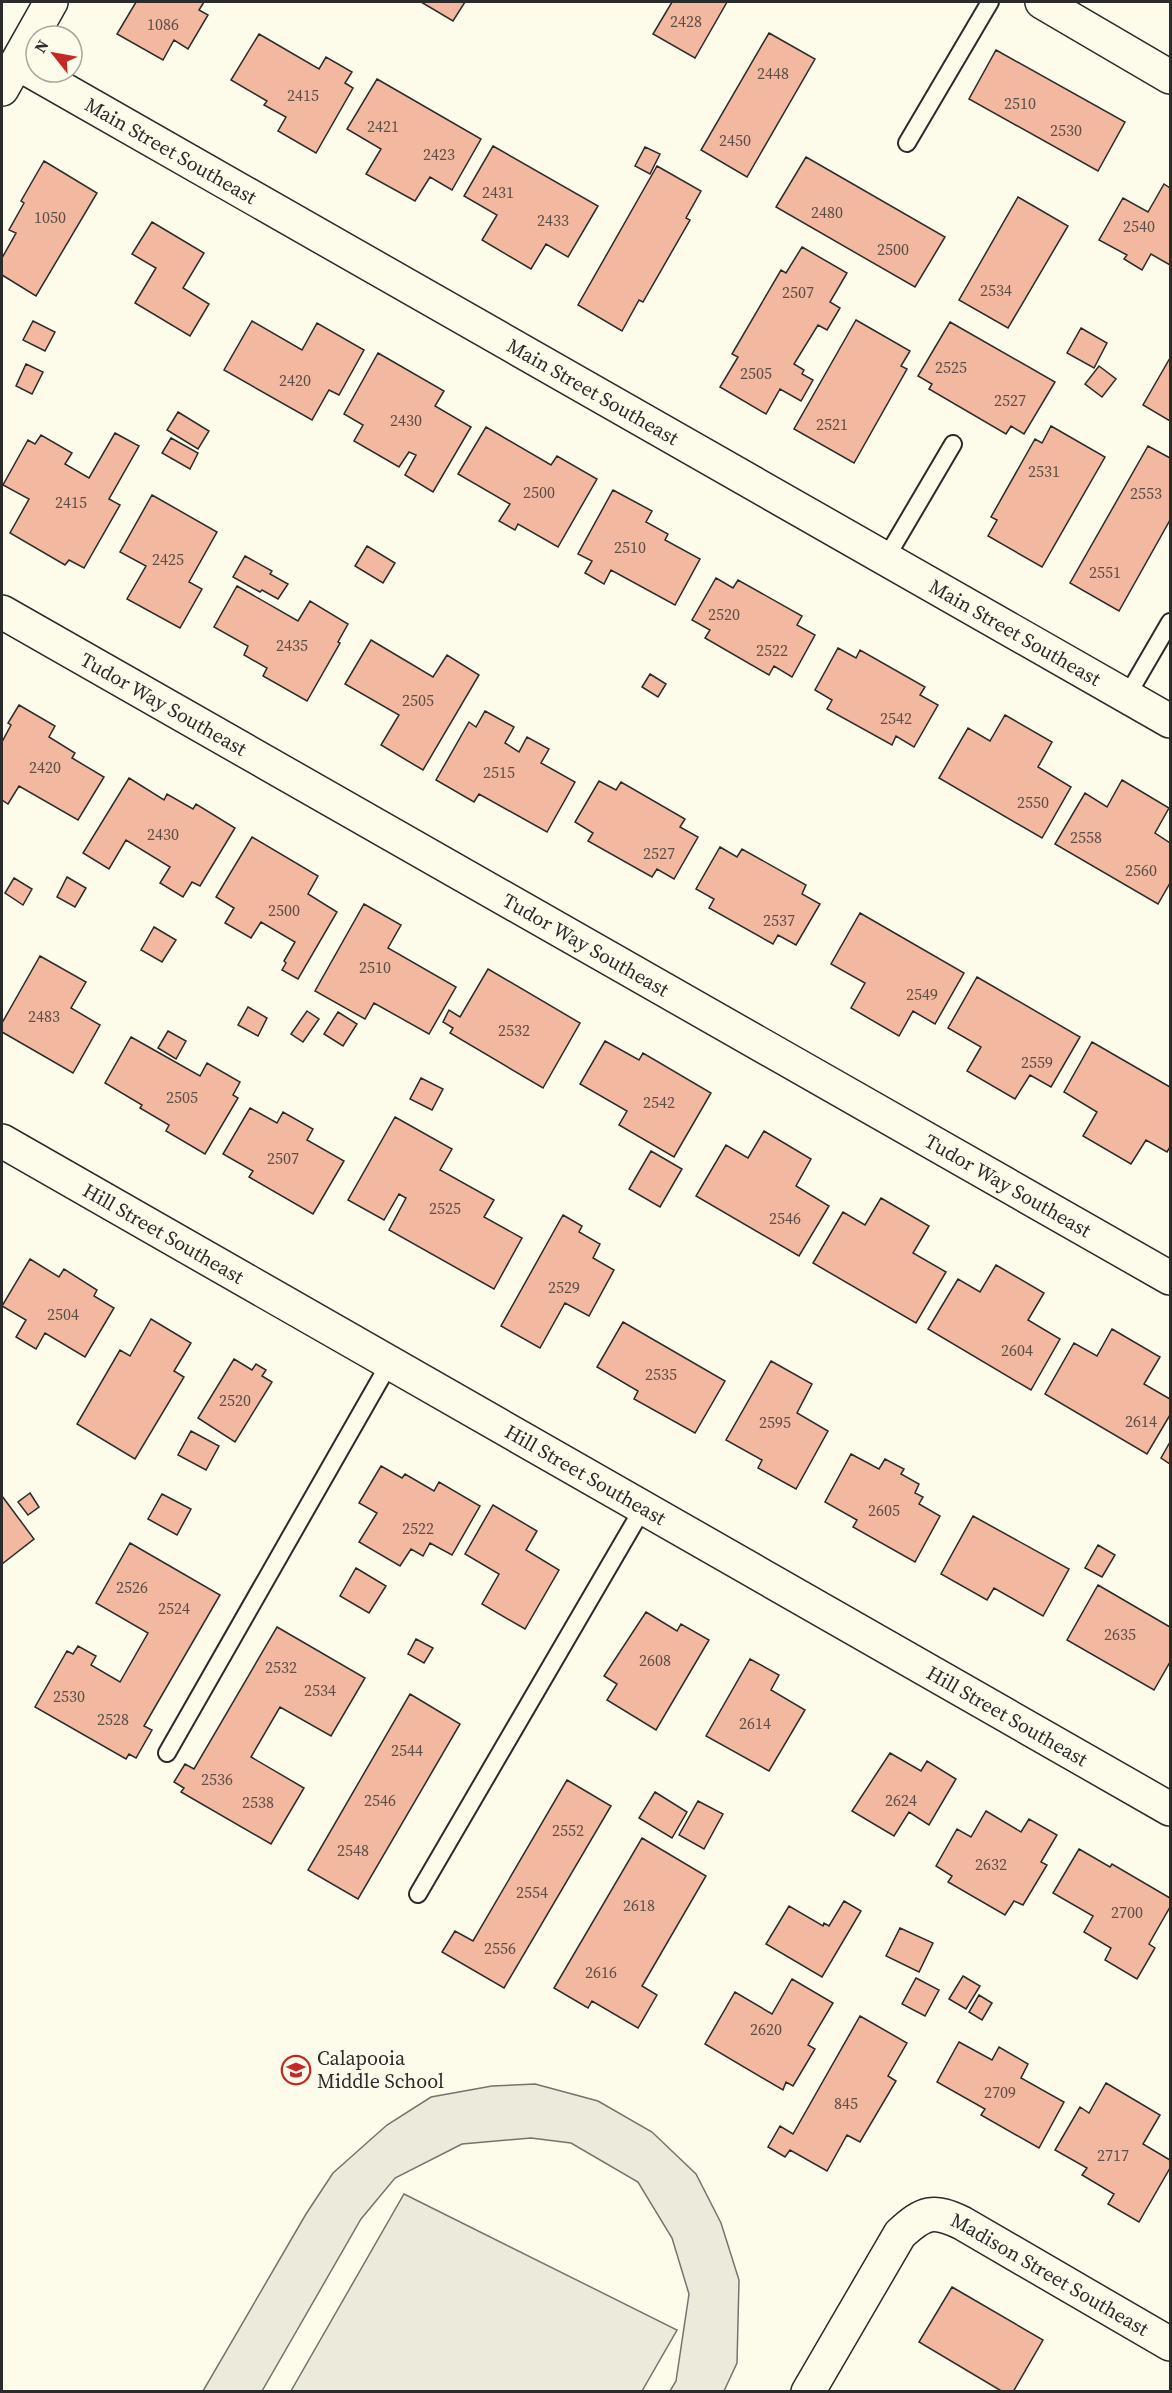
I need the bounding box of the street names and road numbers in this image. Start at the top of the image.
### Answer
street label: Main Street Southeast [80,91,262,211]
street label: Main Street Southeast [502,331,684,452]
street label: Main Street Southeast [924,572,1106,693]
street label: Tudor Way Southeast [75,646,252,763]
street label: Tudor Way Southeast [497,886,675,1004]
street label: Tudor Way Southeast [920,1127,1097,1244]
street label: Hill Street Southeast [78,1176,250,1291]
street label: Hill Street Southeast [500,1417,671,1532]
street label: Hill Street Southeast [922,1659,1093,1773]
street label: Madison Street Southeast [946,2206,1154,2343]

